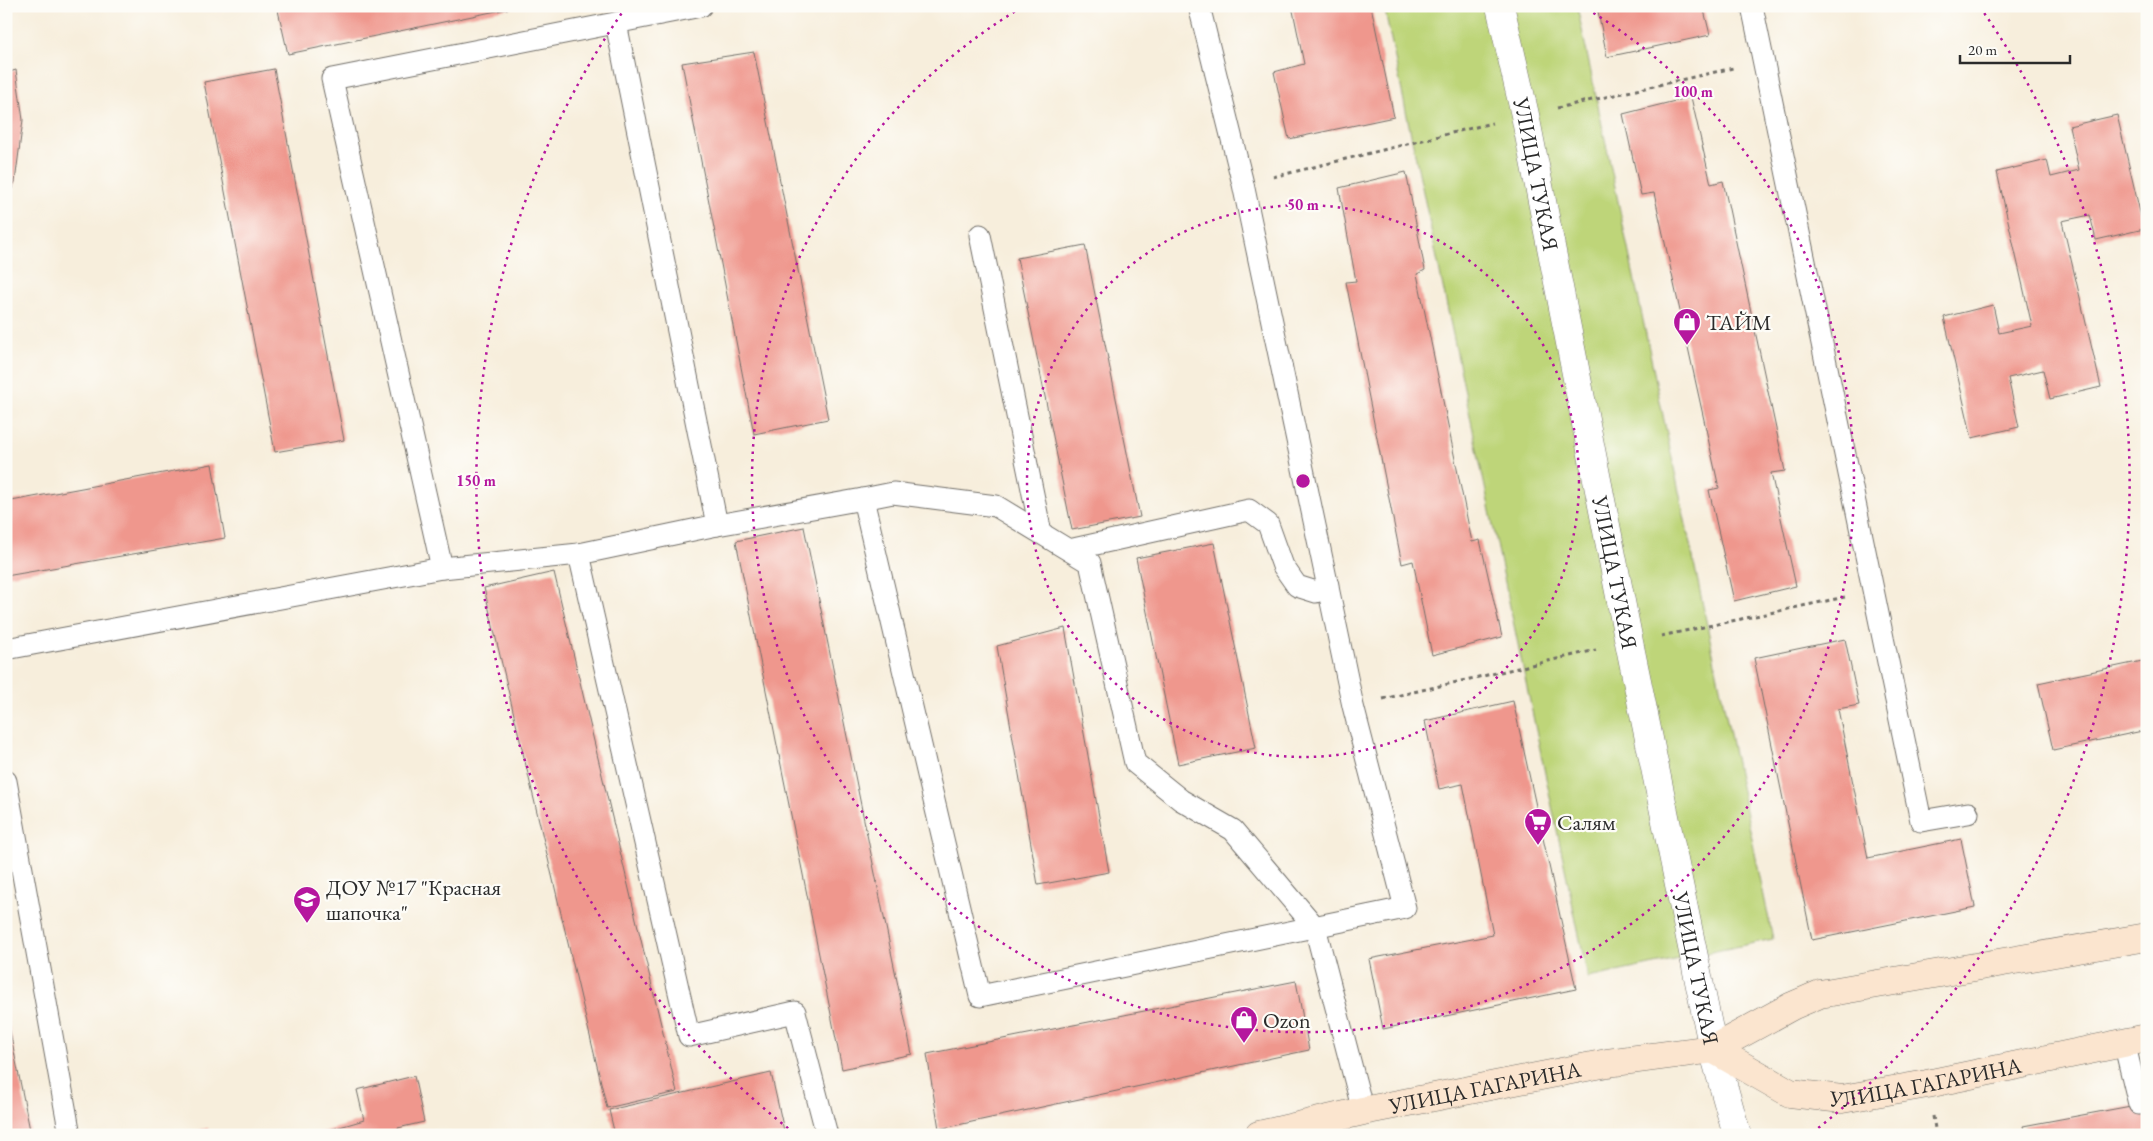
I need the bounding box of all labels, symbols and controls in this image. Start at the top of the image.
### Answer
scale bar [1960,32,2070,64]
text: 20 m [1968,40,1997,59]
text: 100 m [1673,82,1713,101]
street label: УЛИЦА ТУКАЯ [1506,94,1566,254]
text: 50 m [1287,195,1319,214]
shop icon: ТАЙМ [1672,307,1702,346]
place label: ТАЙМ [1706,308,1772,337]
text: 150 m [456,471,496,490]
centre of rings [1294,472,1312,490]
street label: УЛИЦА ТУКАЯ [1585,492,1644,652]
supermarket icon: Салям [1523,807,1553,846]
place label: Салям [1557,808,1616,837]
place label: ДОУ №17 "Красная шапочка" [326,873,501,927]
school or university icon: ДОУ №17 "Красная шапочка" [292,885,322,924]
street label: УЛИЦА ТУКАЯ [1666,888,1726,1048]
shop icon: Ozon [1229,1005,1259,1044]
place label: Ozon [1263,1006,1311,1035]
street label: УЛИЦА ГАГАРИНА [1827,1050,2025,1114]
street label: УЛИЦА ГАГАРИНА [1386,1054,1584,1121]

